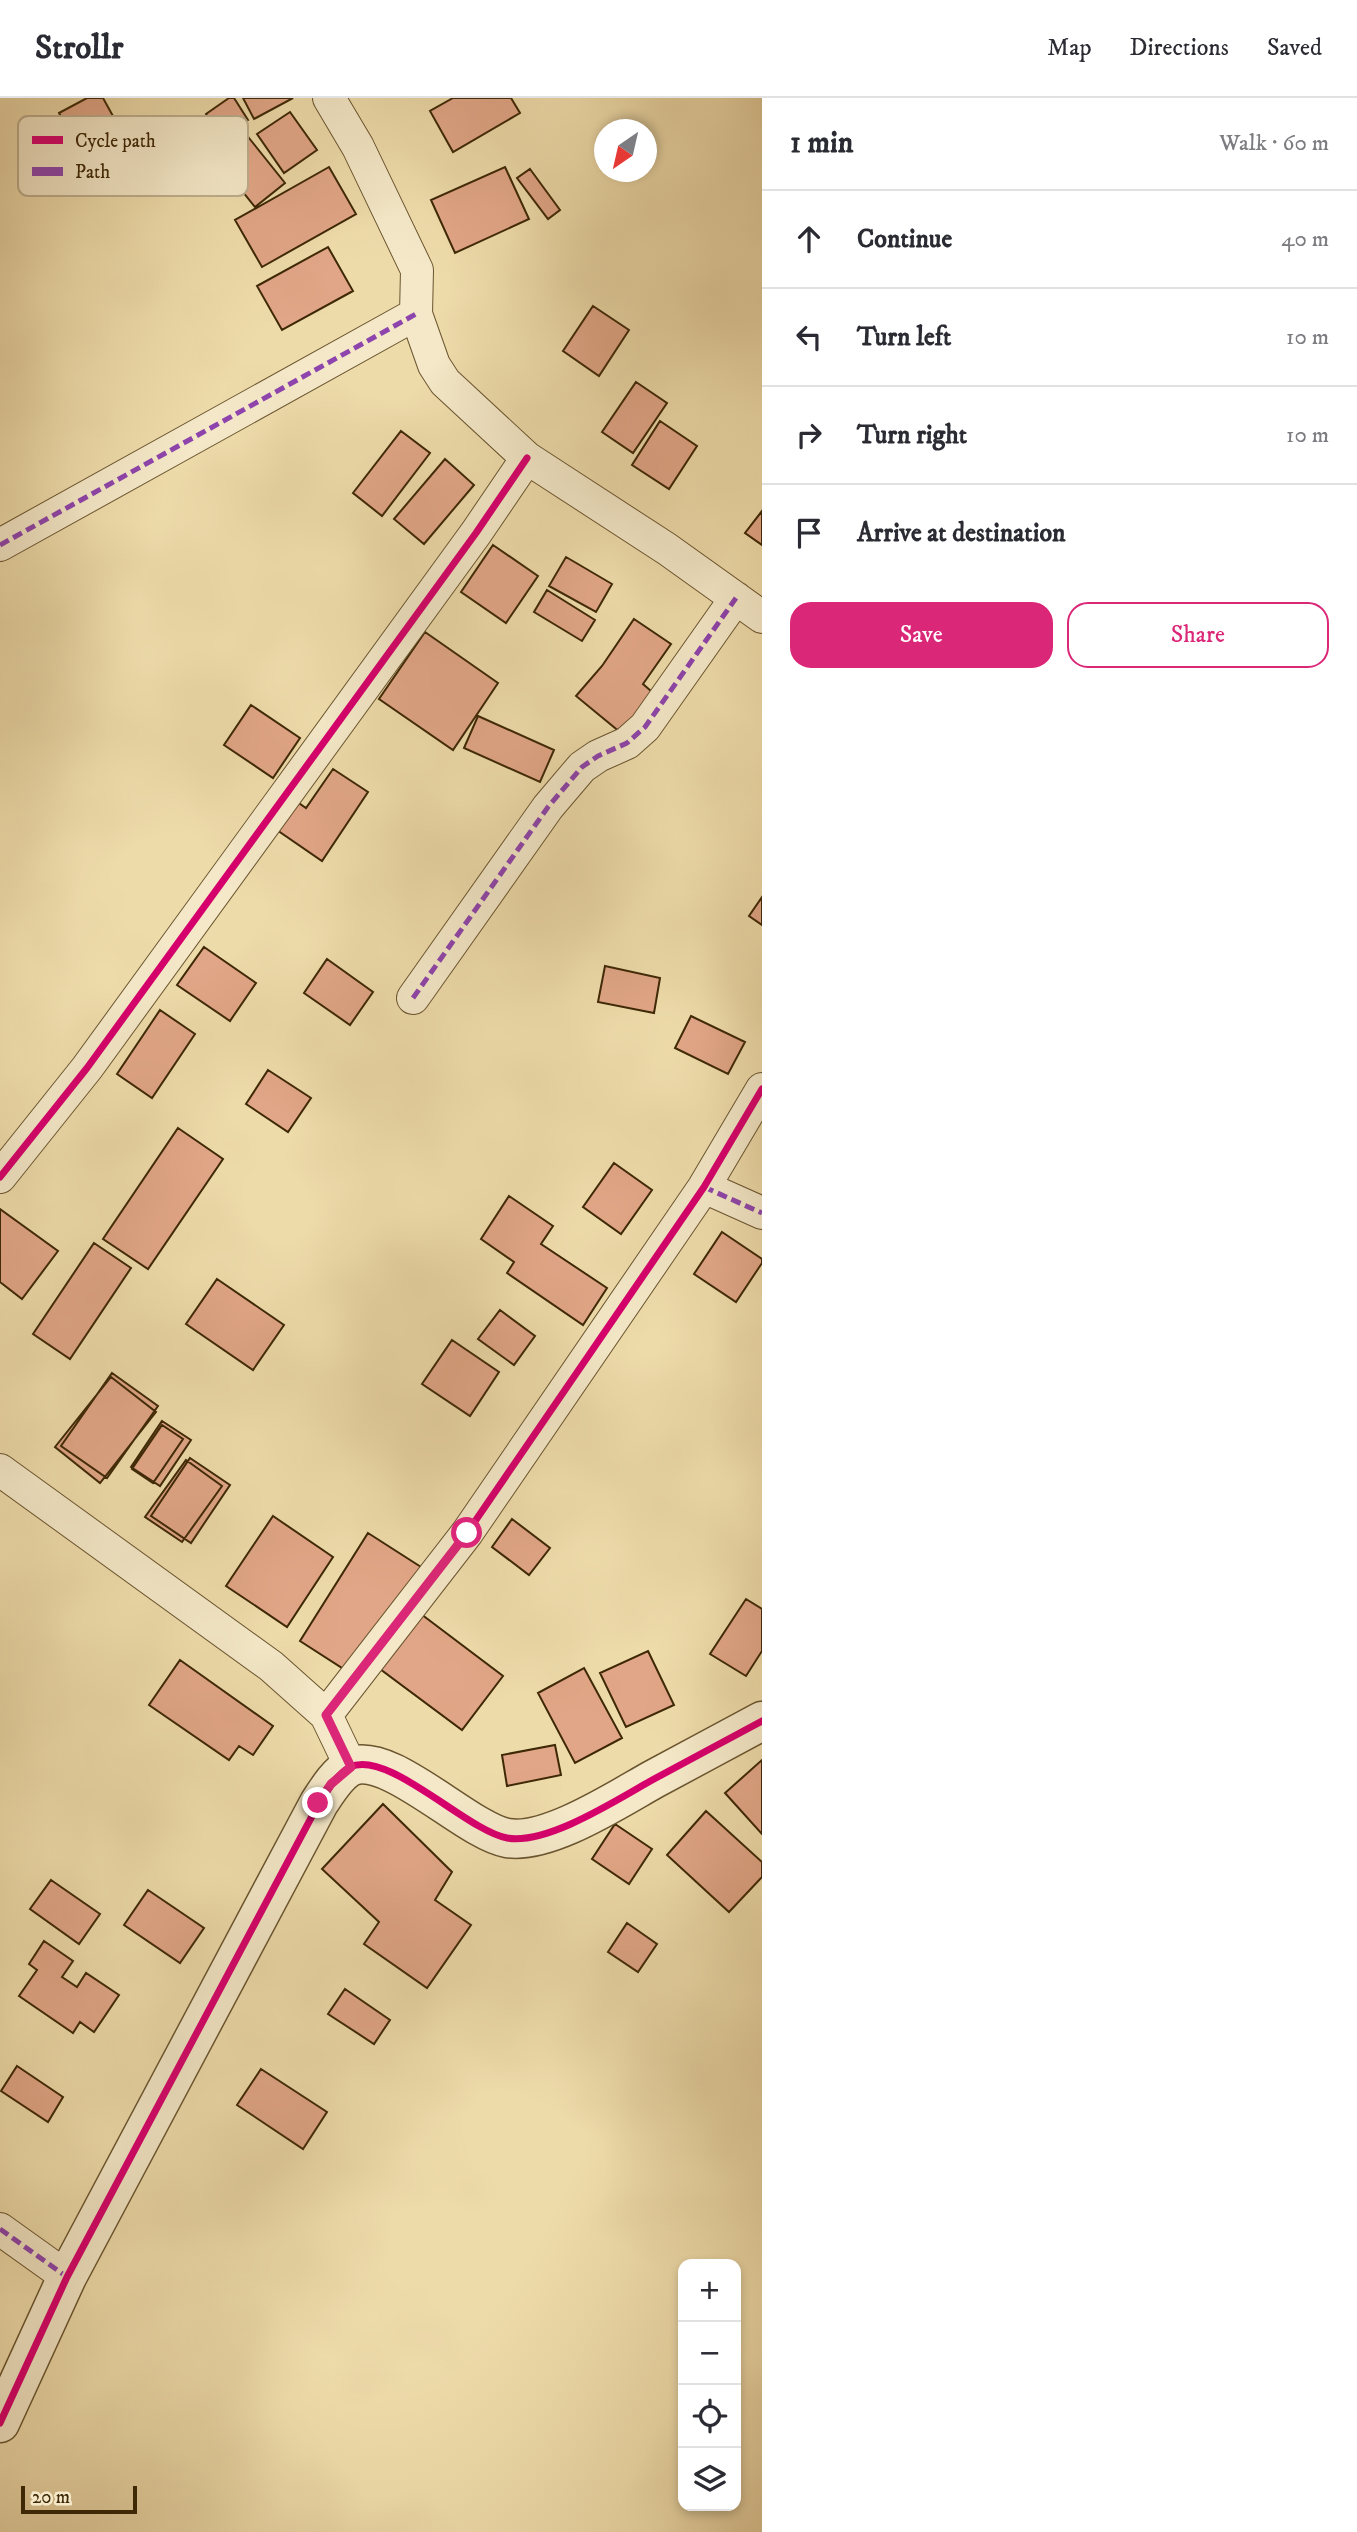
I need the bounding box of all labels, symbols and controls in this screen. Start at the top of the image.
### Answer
text: Strollr [35,28,123,69]
text: Map [1047,33,1092,63]
text: Directions [1130,33,1229,63]
text: Saved [1267,33,1322,63]
legend [18,116,248,196]
north arrow [594,119,657,182]
text: 1 min [790,125,853,162]
text: Walk · 60 m [1219,129,1329,158]
text: Cycle path [75,130,156,153]
text: Path [75,161,110,184]
icon: ahead [790,220,828,258]
text: Continue [857,223,952,256]
text: 40 m [1281,225,1329,254]
icon: left [790,318,828,356]
text: Turn left [857,321,951,354]
text: 10 m [1286,323,1329,352]
icon: right [790,416,828,454]
text: Turn right [857,419,967,452]
text: 10 m [1286,421,1329,450]
icon: arrive [790,514,828,552]
text: Arrive at destination [857,517,1066,550]
button: Save [790,602,1053,668]
button: Share [1067,602,1329,668]
route start [451,1517,482,1548]
route end [302,1787,333,1818]
map controls [678,2259,741,2511]
button: + [678,2259,741,2322]
button: − [678,2322,741,2385]
button: locate [678,2385,741,2448]
button: layers [678,2448,741,2511]
scale bar [21,2483,136,2515]
text: 20 m [32,2486,70,2509]

